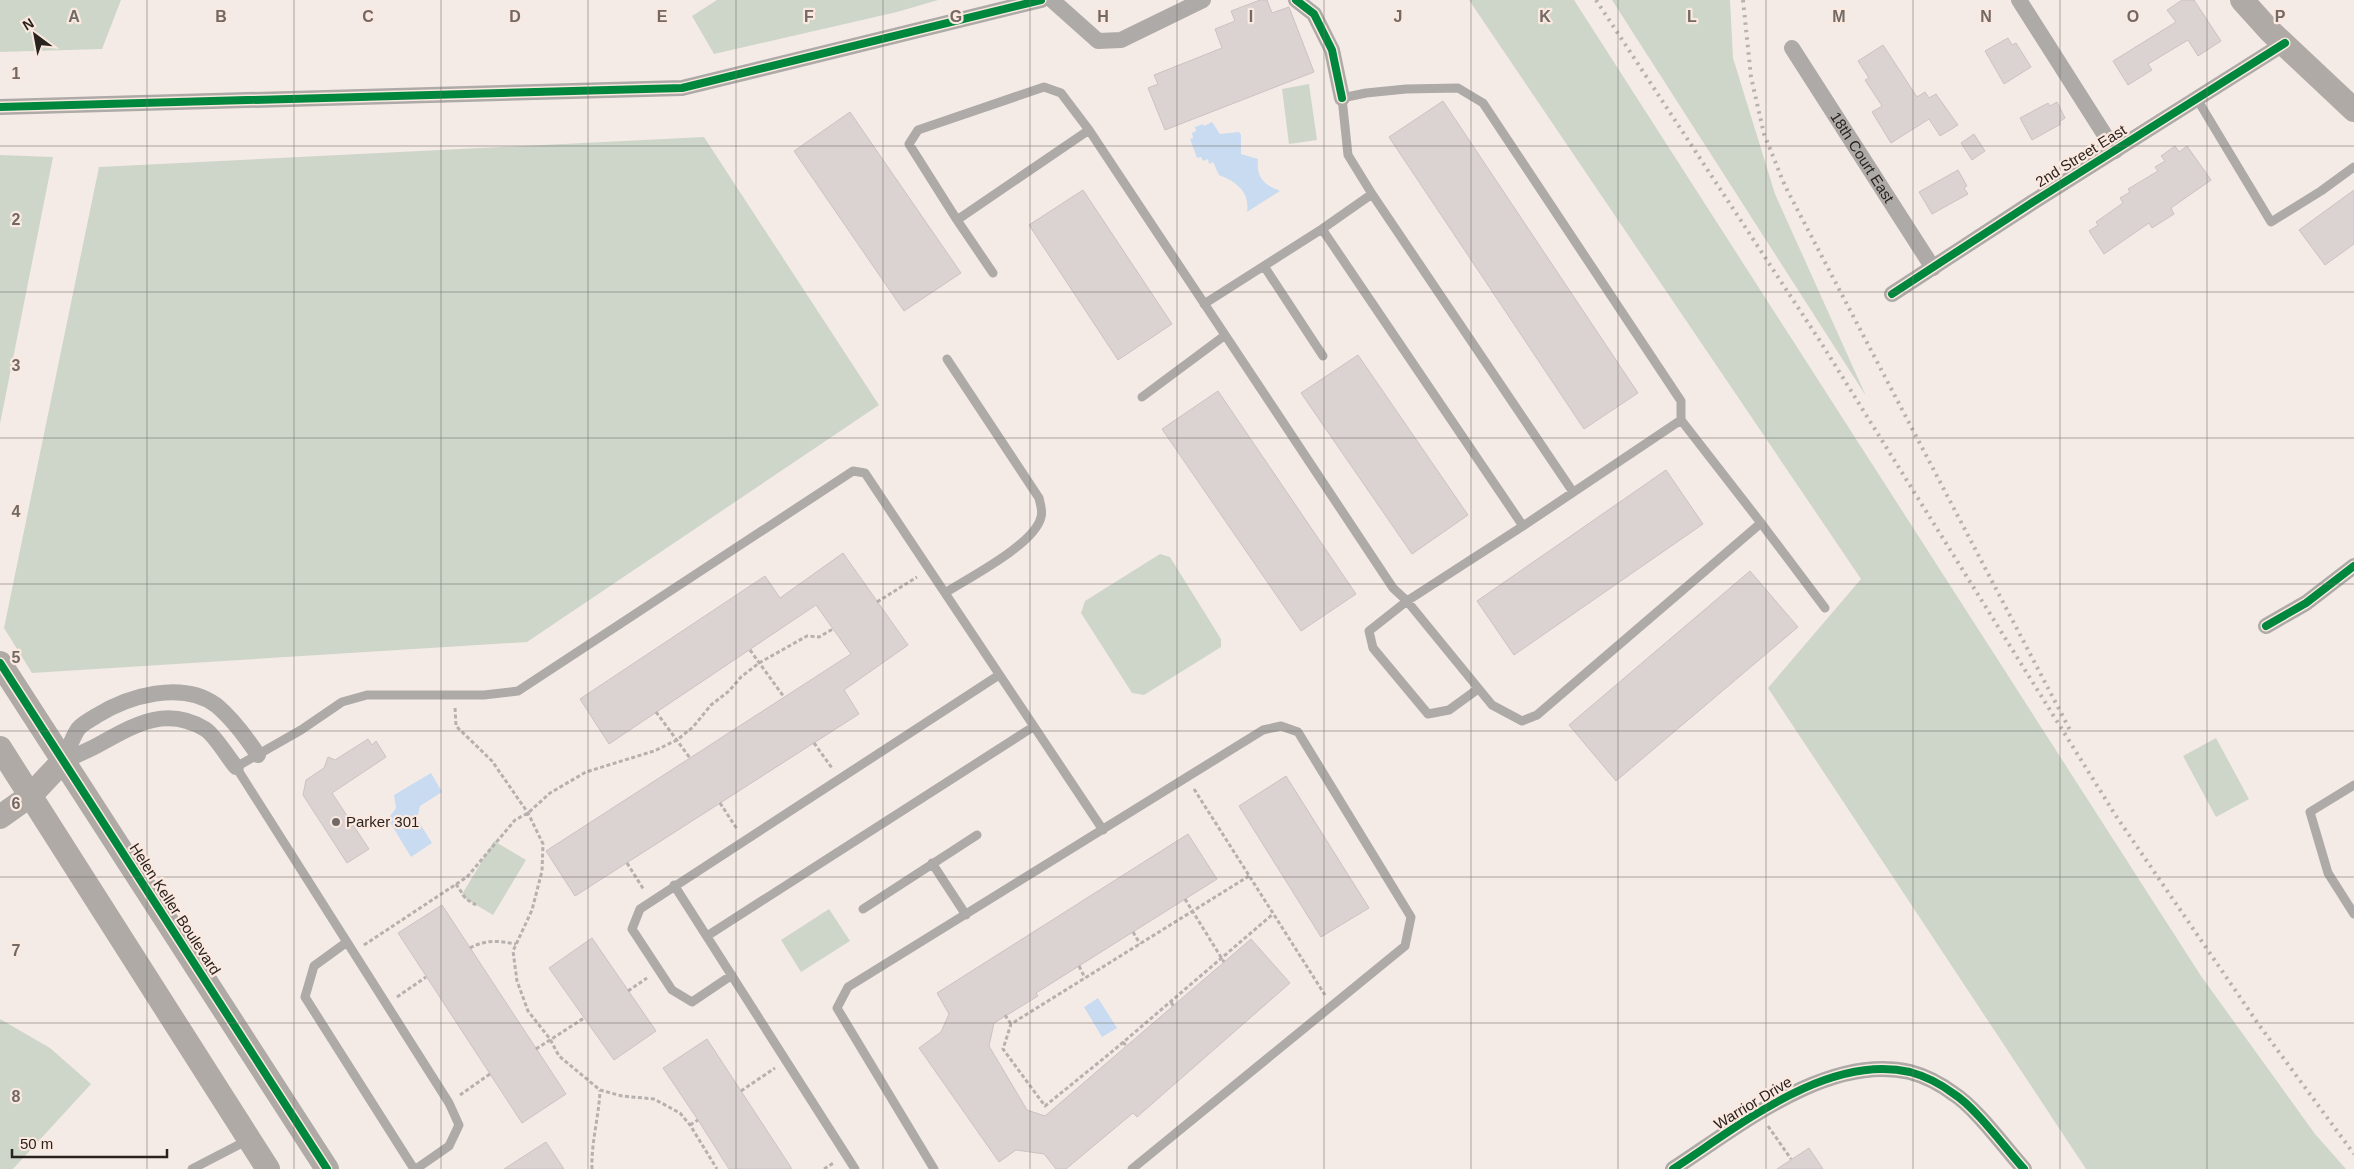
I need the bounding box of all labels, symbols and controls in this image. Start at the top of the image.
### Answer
text: A [68,8,80,25]
text: B [215,8,227,25]
text: C [362,8,374,25]
text: D [509,8,521,25]
text: E [657,8,668,25]
text: F [804,8,814,25]
text: G [950,8,962,25]
text: H [1097,8,1109,25]
text: I [1249,8,1253,25]
text: J [1394,8,1402,25]
text: K [1539,8,1551,25]
text: L [1687,8,1697,25]
text: M [1832,8,1846,25]
text: N [1980,8,1992,25]
text: O [2127,8,2139,25]
text: P [2275,8,2286,25]
north arrow [10,10,60,60]
text: N [20,15,37,33]
text: 1 [12,65,21,82]
street label: 18th Court East [1827,109,1898,206]
street label: 2nd Street East [2032,121,2130,190]
text: 2 [12,211,21,228]
text: 3 [12,357,21,374]
text: 4 [12,503,21,520]
text: 5 [12,649,21,666]
text: 6 [12,795,21,812]
place label: Parker 301 [346,813,419,830]
marker: Parker 301 [330,816,342,828]
street label: Helen Keller Boulevard [127,840,224,978]
text: 7 [12,942,21,959]
street label: Warrior Drive [1711,1073,1795,1132]
text: 8 [12,1088,21,1105]
scale bar [12,1126,168,1158]
text: 50 m [20,1135,53,1152]

